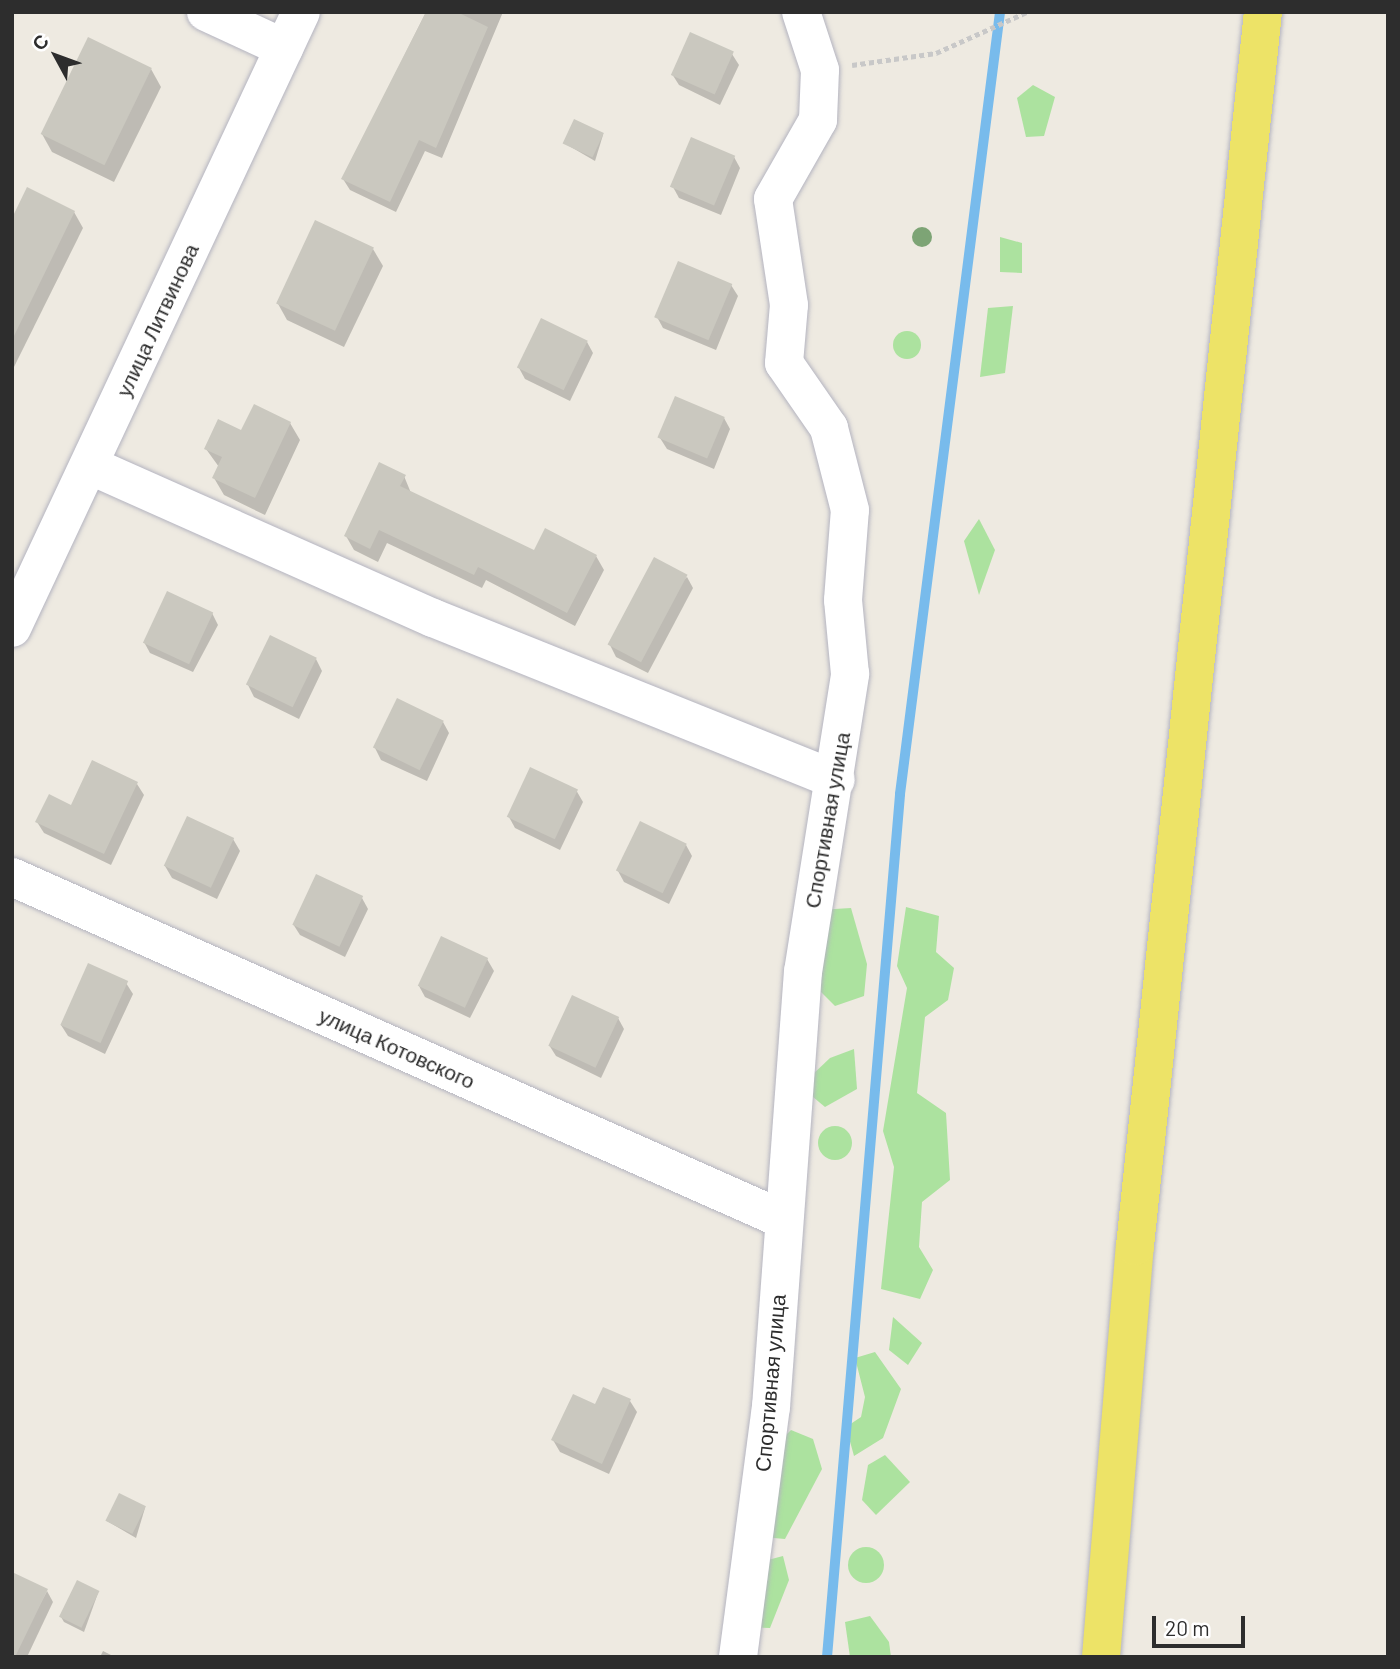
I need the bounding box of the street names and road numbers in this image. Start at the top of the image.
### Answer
street label: улица Литвинова [111,240,203,400]
street label: Спортивная улица [799,730,855,910]
street label: улица Котовского [315,1002,479,1094]
street label: Спортивная улица [750,1293,790,1473]

